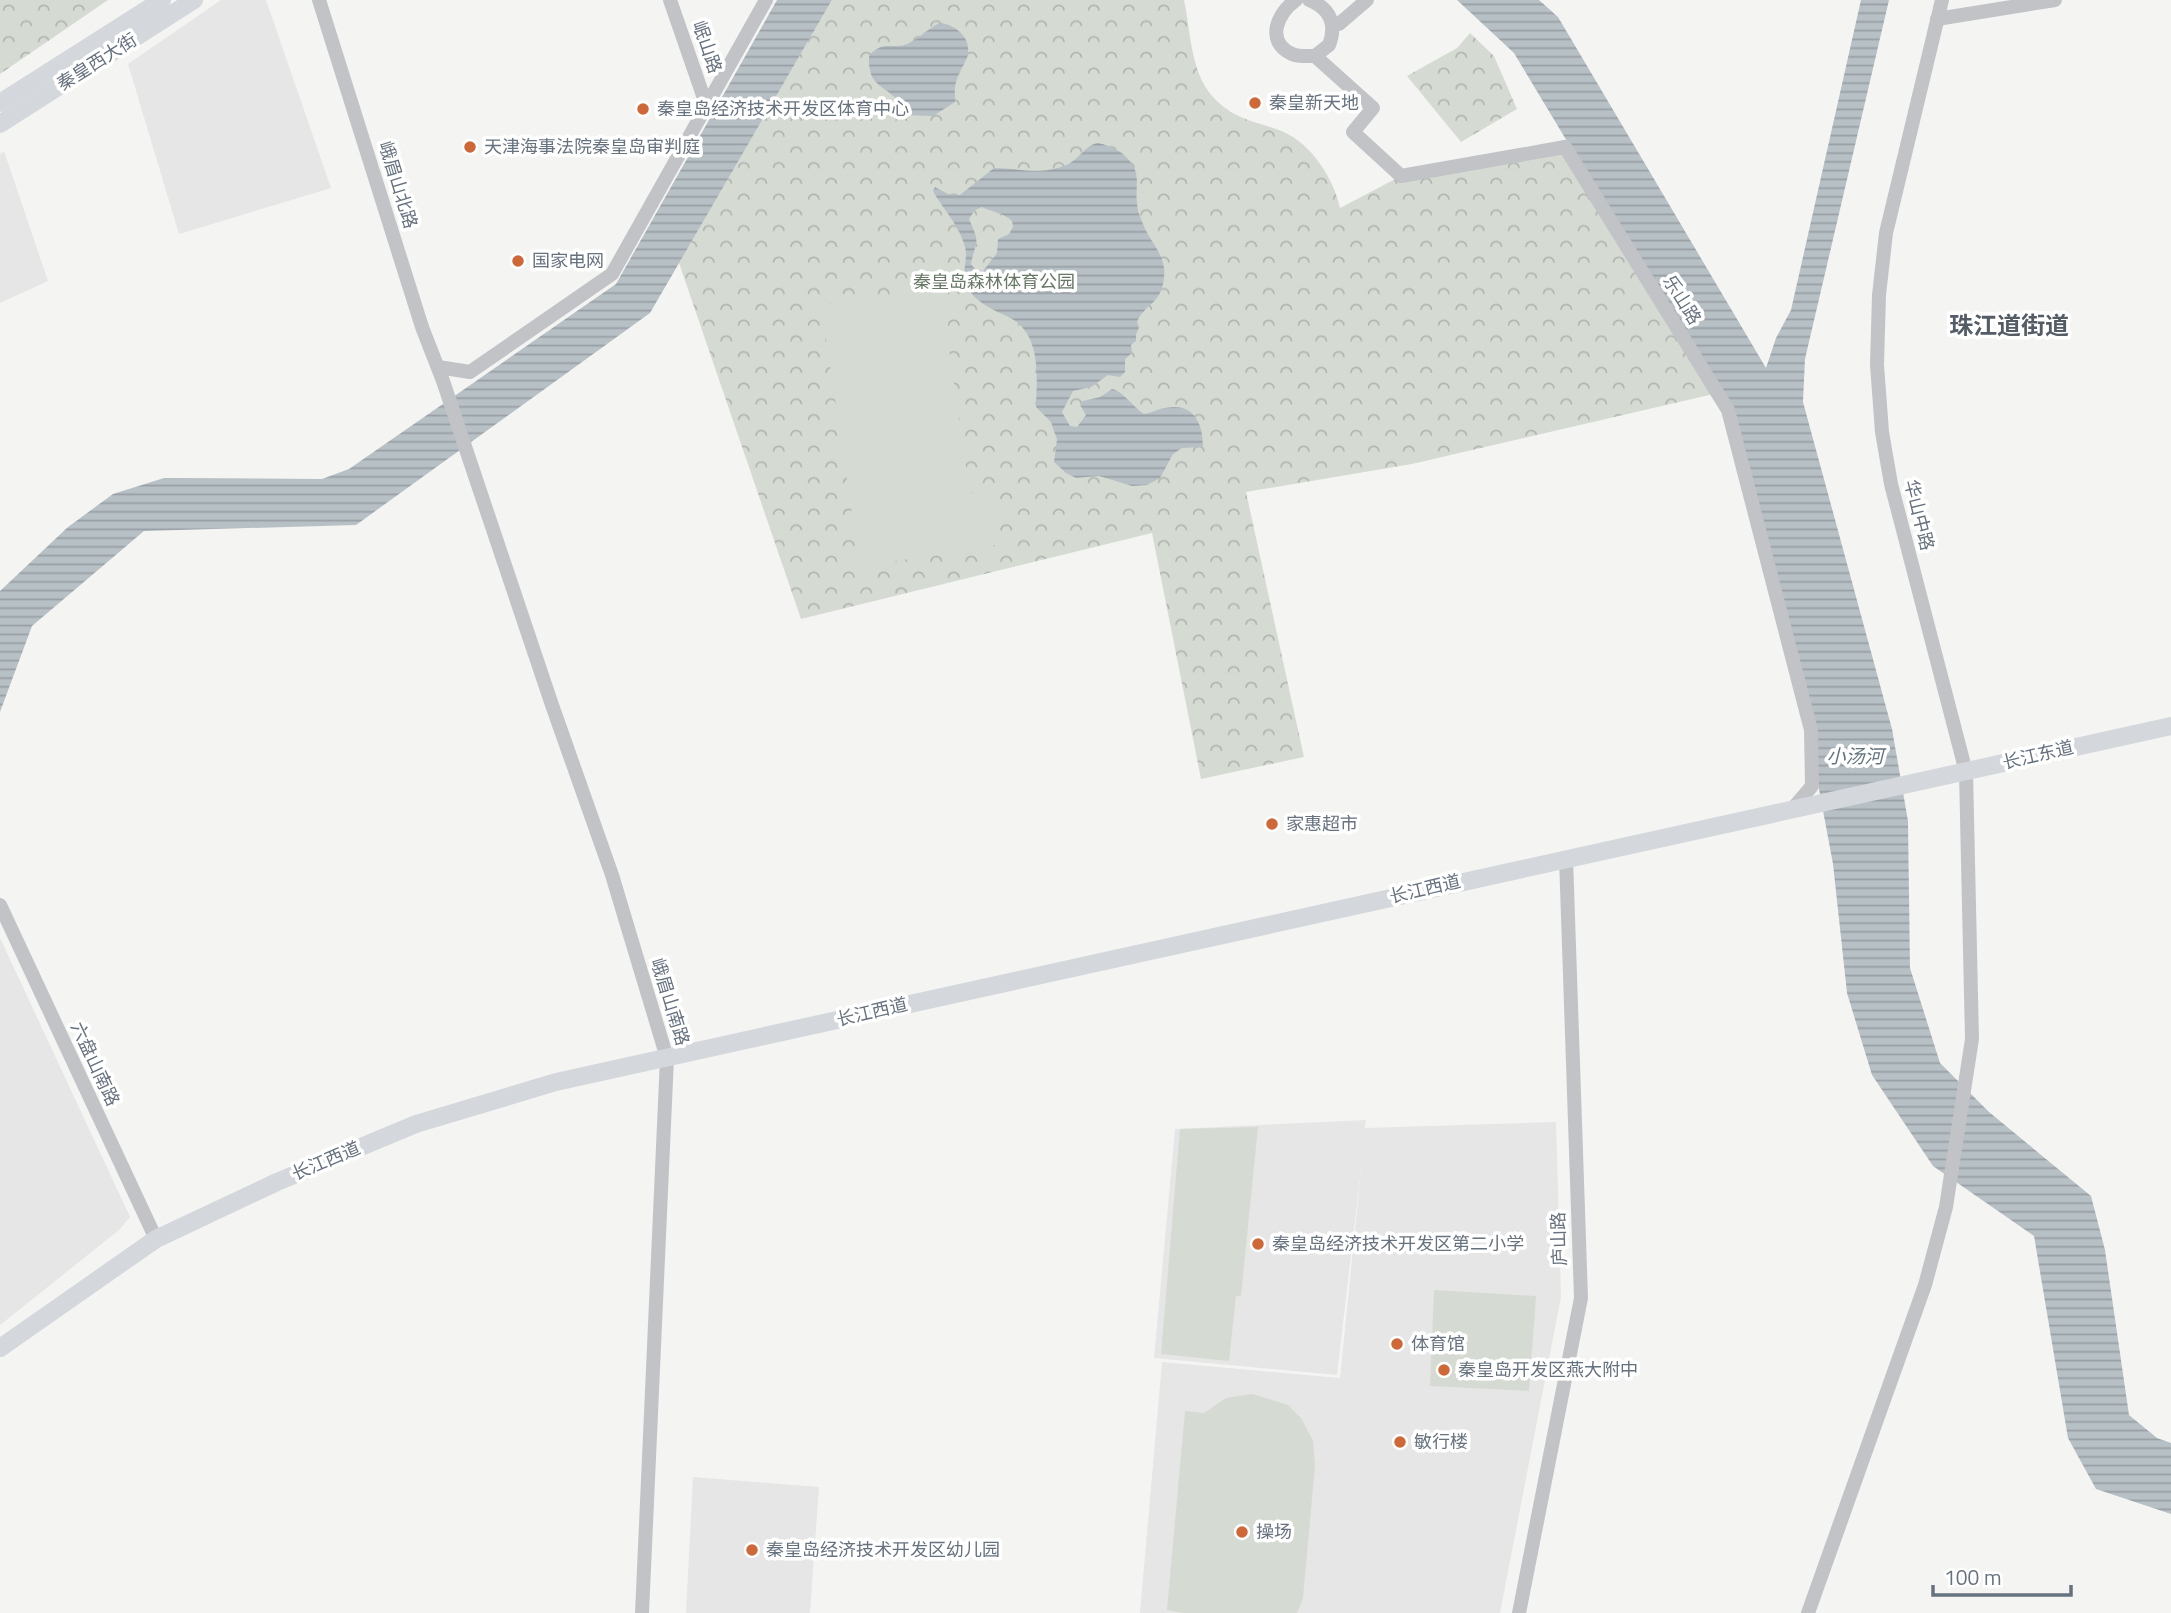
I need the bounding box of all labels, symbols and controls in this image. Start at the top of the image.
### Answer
street label: 岷山路 [686,17,729,77]
street label: 秦皇西大街 [51,26,142,97]
place label: 秦皇新天地 [1269,89,1359,116]
place label: 秦皇岛经济技术开发区体育中心 [657,95,909,122]
marker: 秦皇新天地 [1247,95,1263,111]
marker: 秦皇岛经济技术开发区体育中心 [635,101,651,117]
place label: 天津海事法院秦皇岛审判庭 [484,133,700,160]
street label: 峨眉山北路 [372,138,425,232]
marker: 天津海事法院秦皇岛审判庭 [462,139,478,155]
place label: 国家电网 [532,247,604,274]
marker: 国家电网 [510,253,526,269]
park label: 秦皇岛森林体育公园 [913,268,1075,295]
street label: 乐山路 [1657,270,1708,330]
district label: 珠江道街道 [1949,307,2069,343]
street label: 华山中路 [1898,477,1941,553]
street label: 长江东道 [2000,733,2076,776]
water label: 小汤河 [1826,741,1887,770]
place label: 家惠超市 [1286,810,1358,837]
marker: 家惠超市 [1264,816,1280,832]
street label: 长江西道 [1387,867,1463,910]
street label: 峨眉山南路 [644,955,697,1049]
street label: 长江西道 [834,990,910,1033]
street label: 六盘山南路 [64,1017,127,1110]
street label: 长江西道 [287,1134,364,1187]
street label: 庐山路 [1544,1212,1573,1266]
place label: 秦皇岛经济技术开发区第二小学 [1272,1230,1524,1257]
marker: 秦皇岛经济技术开发区第二小学 [1250,1236,1266,1252]
place label: 体育馆 [1411,1330,1465,1357]
marker: 体育馆 [1389,1336,1405,1352]
place label: 秦皇岛开发区燕大附中 [1458,1356,1638,1383]
marker: 秦皇岛开发区燕大附中 [1436,1362,1452,1378]
place label: 敏行楼 [1414,1428,1468,1455]
marker: 敏行楼 [1392,1434,1408,1450]
place label: 操场 [1256,1518,1292,1545]
marker: 操场 [1234,1524,1250,1540]
place label: 秦皇岛经济技术开发区幼儿园 [766,1536,1000,1563]
marker: 秦皇岛经济技术开发区幼儿园 [744,1542,760,1558]
scale bar [1933,1554,2071,1598]
text: 100 m [1944,1561,2001,1593]

